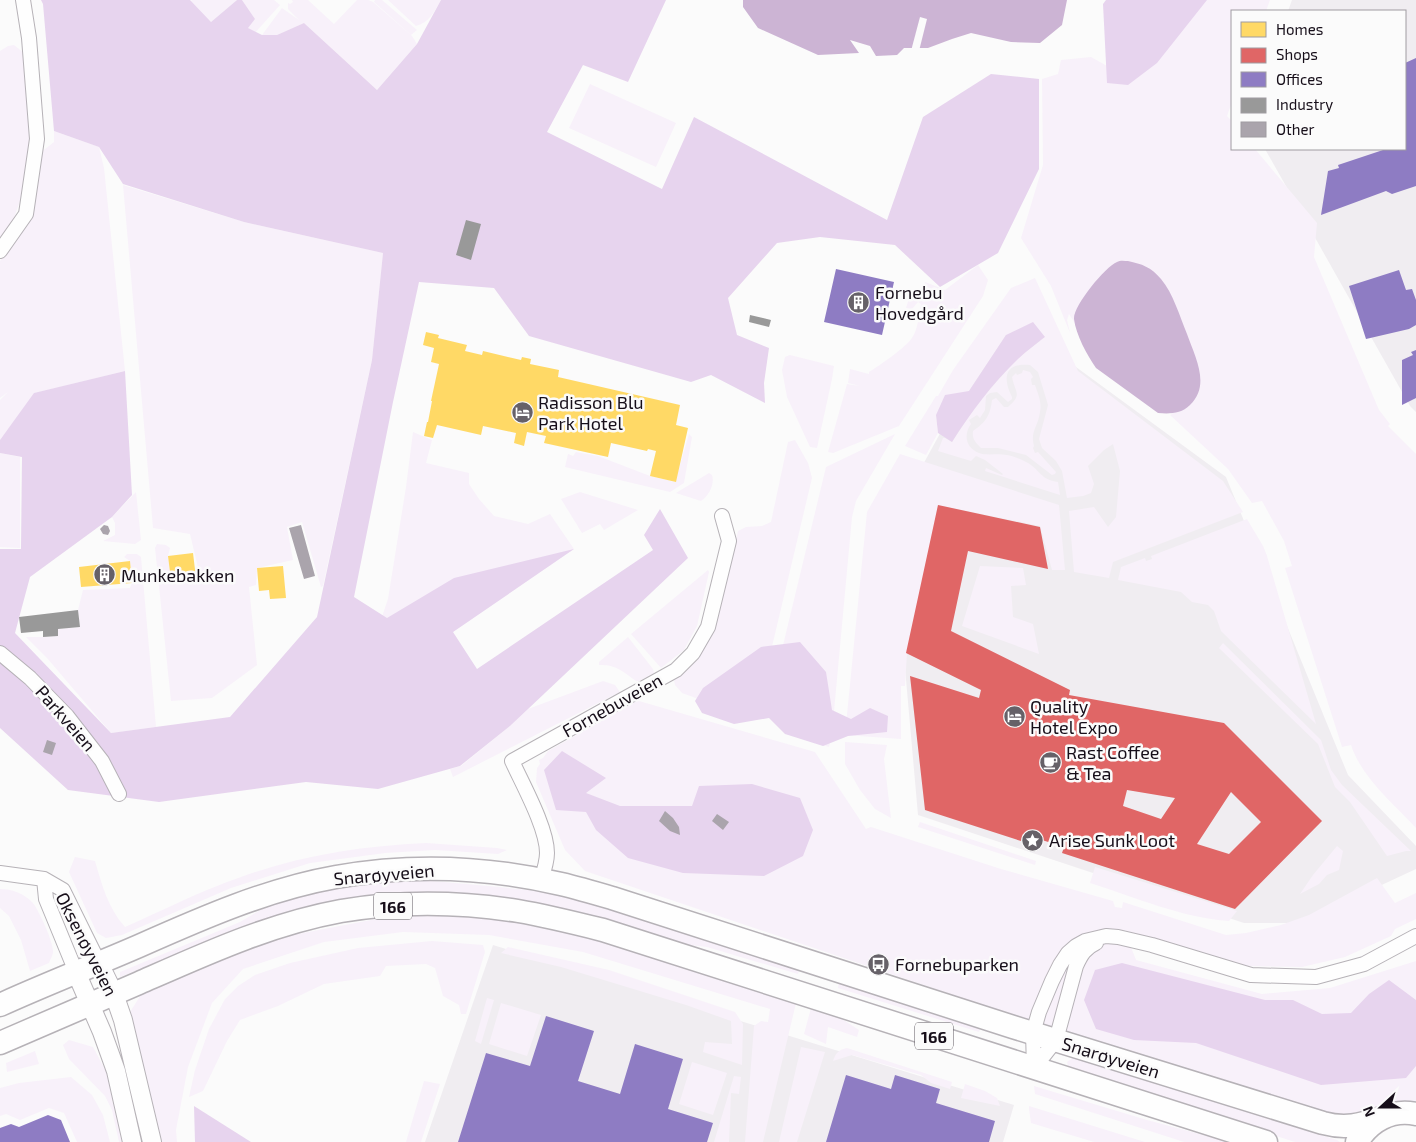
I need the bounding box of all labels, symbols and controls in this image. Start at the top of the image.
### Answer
legend [1231,10,1406,150]
text: Homes [1276,20,1323,38]
text: Shops [1276,45,1318,63]
text: Offices [1276,70,1323,88]
text: Industry [1276,95,1333,113]
text: Other [1276,120,1315,138]
place label: Fornebu Hovedgård [875,281,964,324]
building icon: Fornebu Hovedgård [847,290,871,314]
place label: Radisson Blu Park Hotel [538,391,644,434]
hotel icon: Radisson Blu Park Hotel [510,400,534,424]
building icon: Munkebakken [93,563,117,587]
place label: Munkebakken [121,564,234,586]
street label: Fornebuveien [558,668,666,742]
street label: Parkveien [31,680,101,756]
place label: Quality Hotel Expo [1030,695,1118,738]
hotel icon: Quality Hotel Expo [1002,704,1026,728]
place label: Rast Coffee & Tea [1066,741,1159,784]
cafe icon: Rast Coffee & Tea [1038,750,1062,774]
place icon: Arise Sunk Loot [1021,828,1045,852]
place label: Arise Sunk Loot [1049,829,1175,851]
street label: Snarøyveien [333,859,435,889]
street label: Oksenøyveien [51,888,123,1000]
road number: 166 [374,892,412,919]
bus stop icon: Fornebuparken [867,952,891,976]
place label: Fornebuparken [895,953,1019,975]
road number: 166 [915,1022,953,1050]
street label: Snarøyveien [1059,1032,1163,1082]
north arrow [1356,1082,1406,1132]
text: N [1359,1104,1378,1120]

